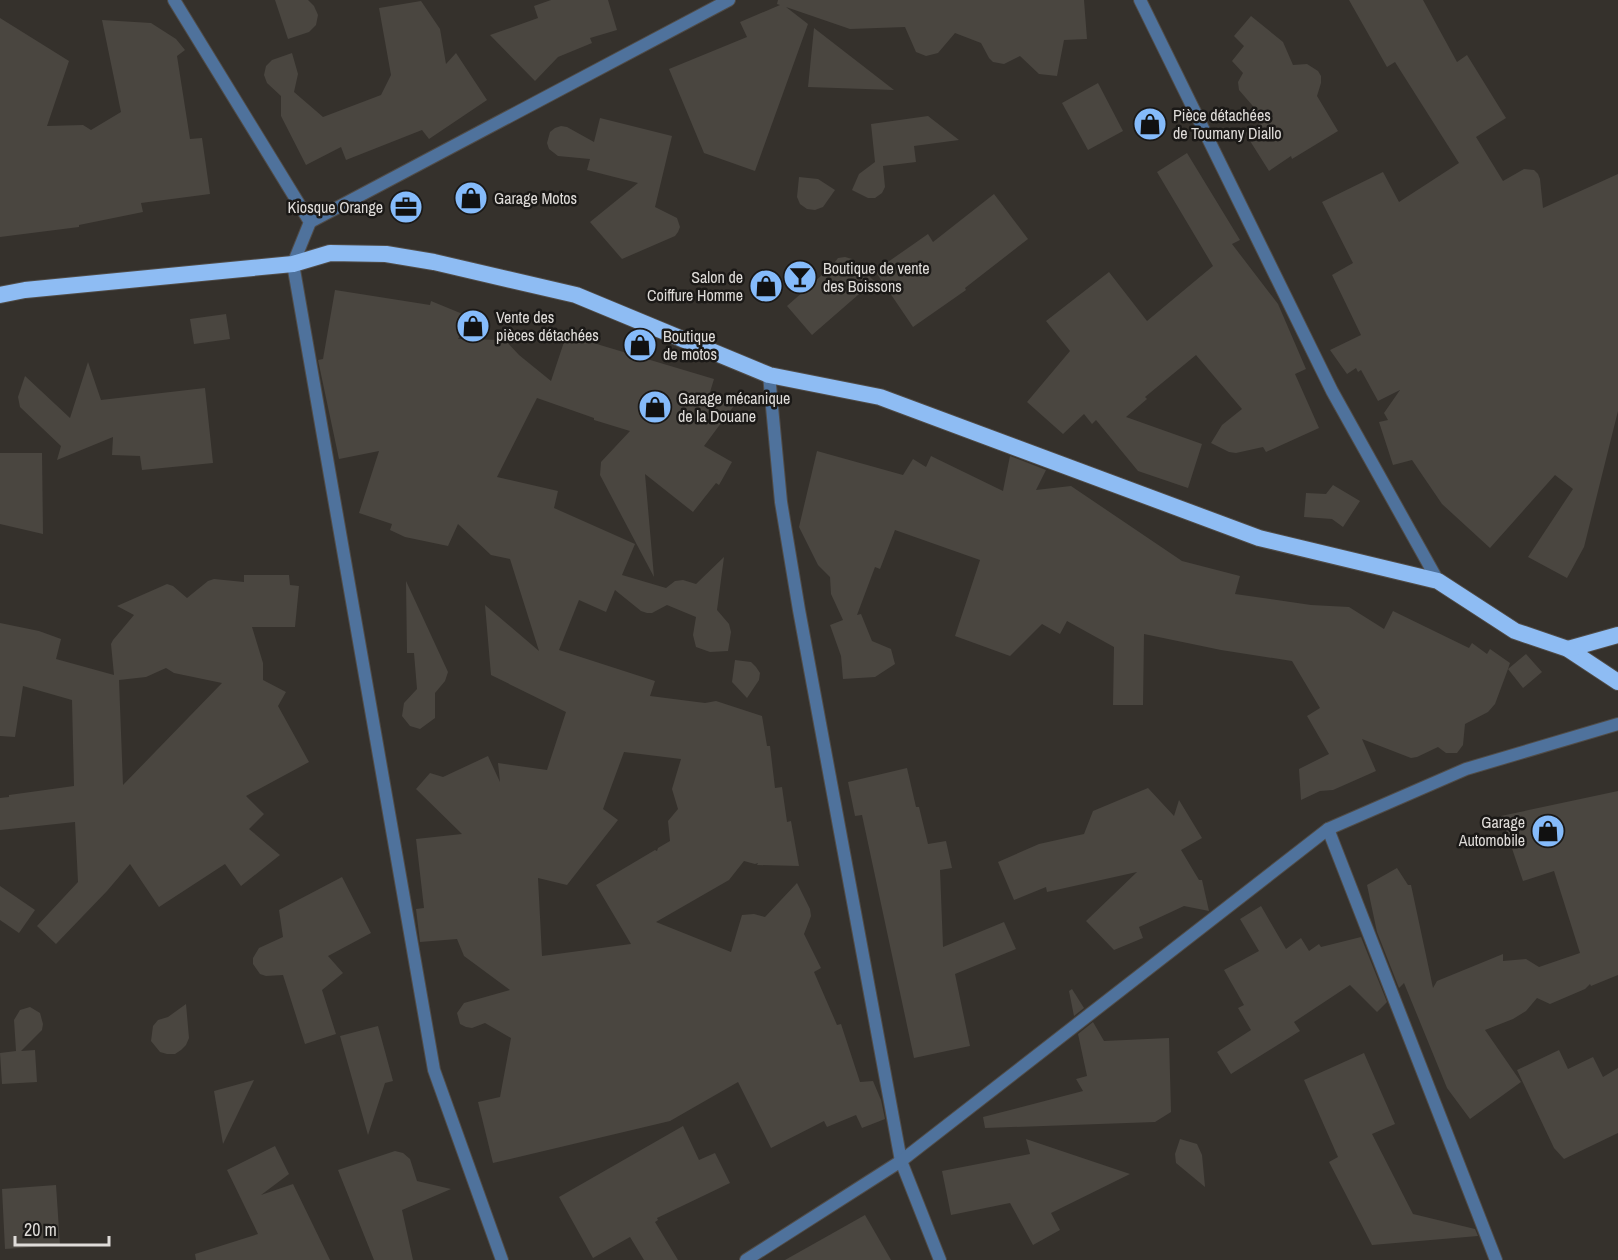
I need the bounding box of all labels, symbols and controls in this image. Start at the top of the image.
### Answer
place label: Pièce détachées de Toumany Diallo [1173,104,1281,144]
shop icon: Pièce détachées de Toumany Diallo [1132,106,1168,142]
shop icon: Garage Motos [453,180,489,216]
place label: Garage Motos [494,187,577,209]
office icon: Kiosque Orange [388,189,424,225]
place label: Kiosque Orange [287,196,383,218]
place label: Boutique de vente des Boissons [823,257,930,297]
bar icon: Boutique de vente des Boissons [782,259,818,295]
place label: Salon de Coiffure Homme [647,266,743,306]
shop icon: Salon de Coiffure Homme [748,268,784,304]
place label: Vente des pièces détachées [496,306,599,346]
shop icon: Vente des pièces détachées [455,308,491,344]
place label: Boutique de motos [663,325,717,365]
shop icon: Boutique de motos [622,327,658,363]
place label: Garage mécanique de la Douane [678,387,790,427]
shop icon: Garage mécanique de la Douane [637,389,673,425]
place label: Garage Automobile [1458,811,1525,851]
shop icon: Garage Automobile [1530,813,1566,849]
scale bar [15,1209,110,1247]
text: 20 m [24,1217,57,1242]

